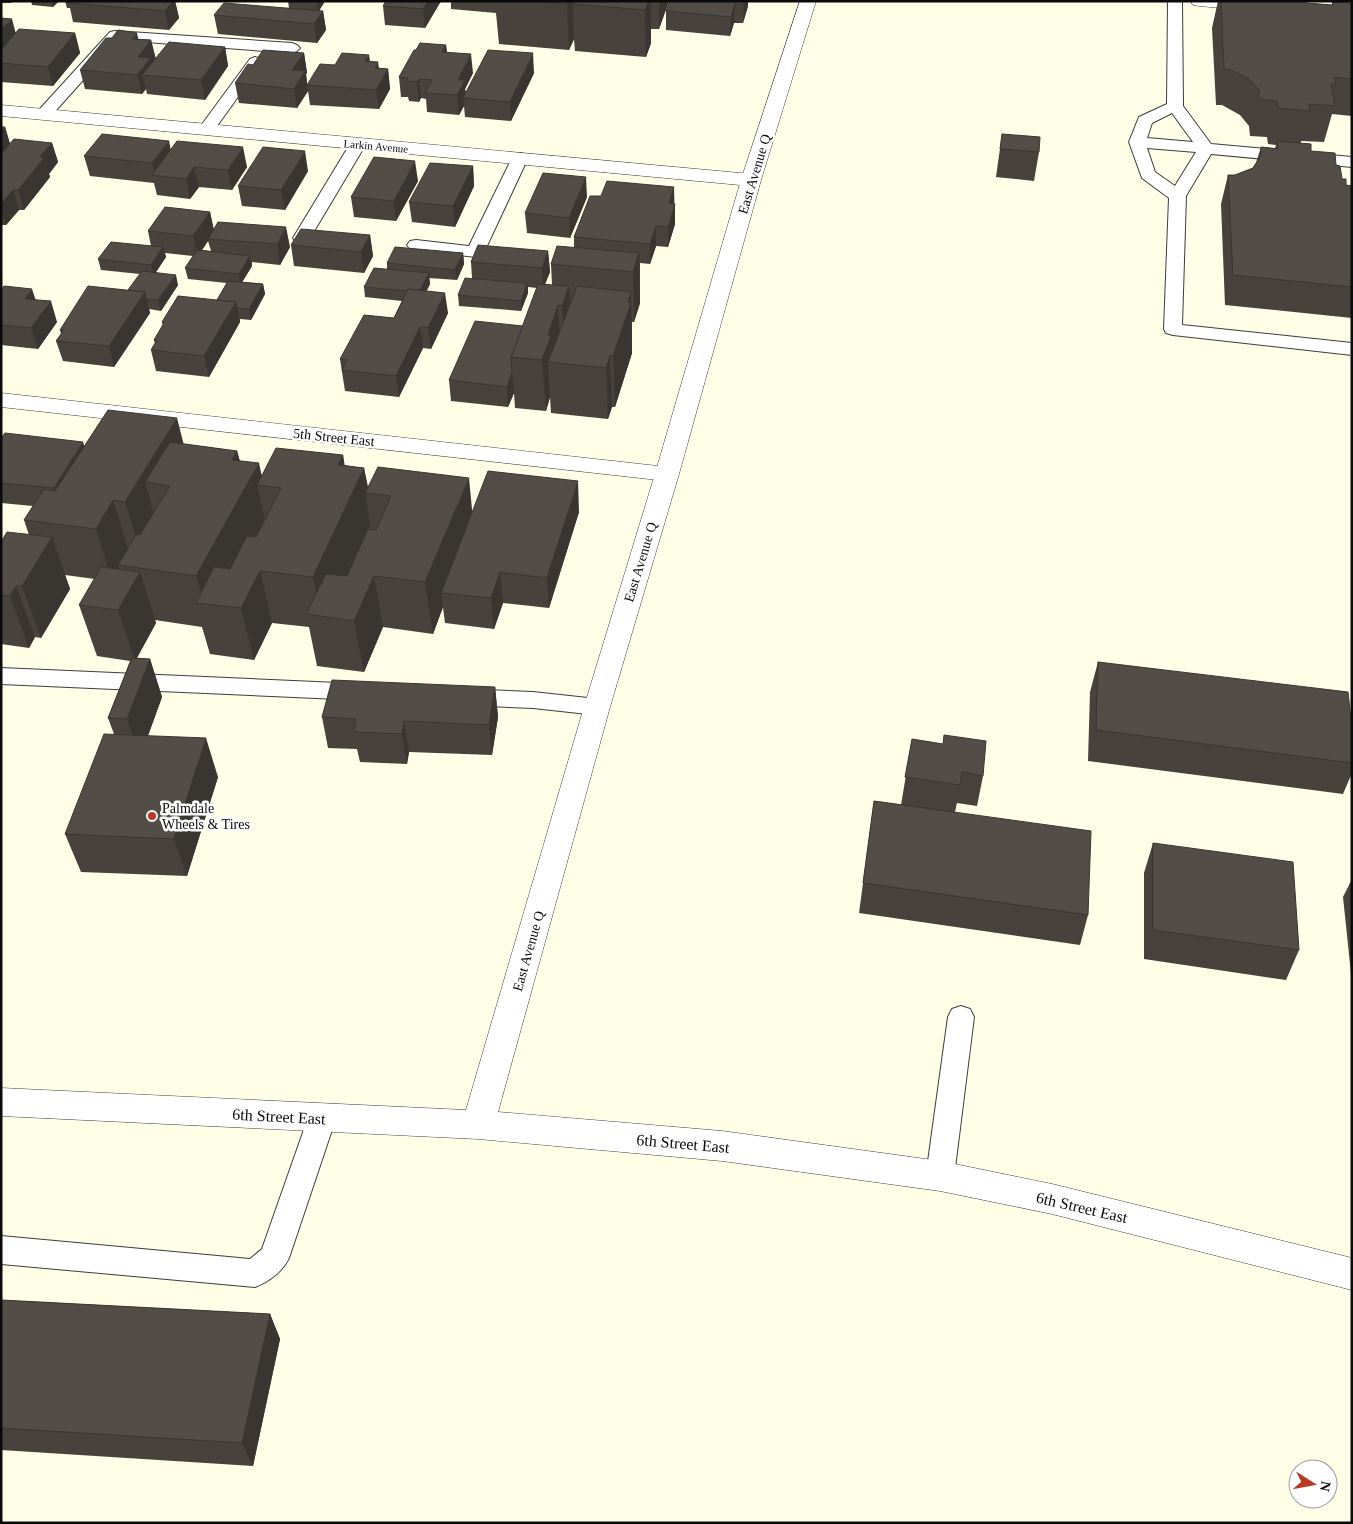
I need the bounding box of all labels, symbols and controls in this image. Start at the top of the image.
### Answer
street label: East Avenue Q [735,132,774,216]
street label: Larkin Avenue [343,137,409,155]
street label: 5th Street East [293,426,375,449]
street label: East Avenue Q [621,520,660,604]
place label: Palmdale Wheels & Tires [162,801,250,832]
marker: Palmdale Wheels & Tires [146,810,158,822]
street label: East Avenue Q [510,909,547,993]
street label: 6th Street East [232,1106,327,1127]
street label: 6th Street East [636,1131,731,1156]
street label: 6th Street East [1035,1189,1130,1226]
north arrow [1288,1459,1338,1509]
text: N [1317,1480,1334,1493]

